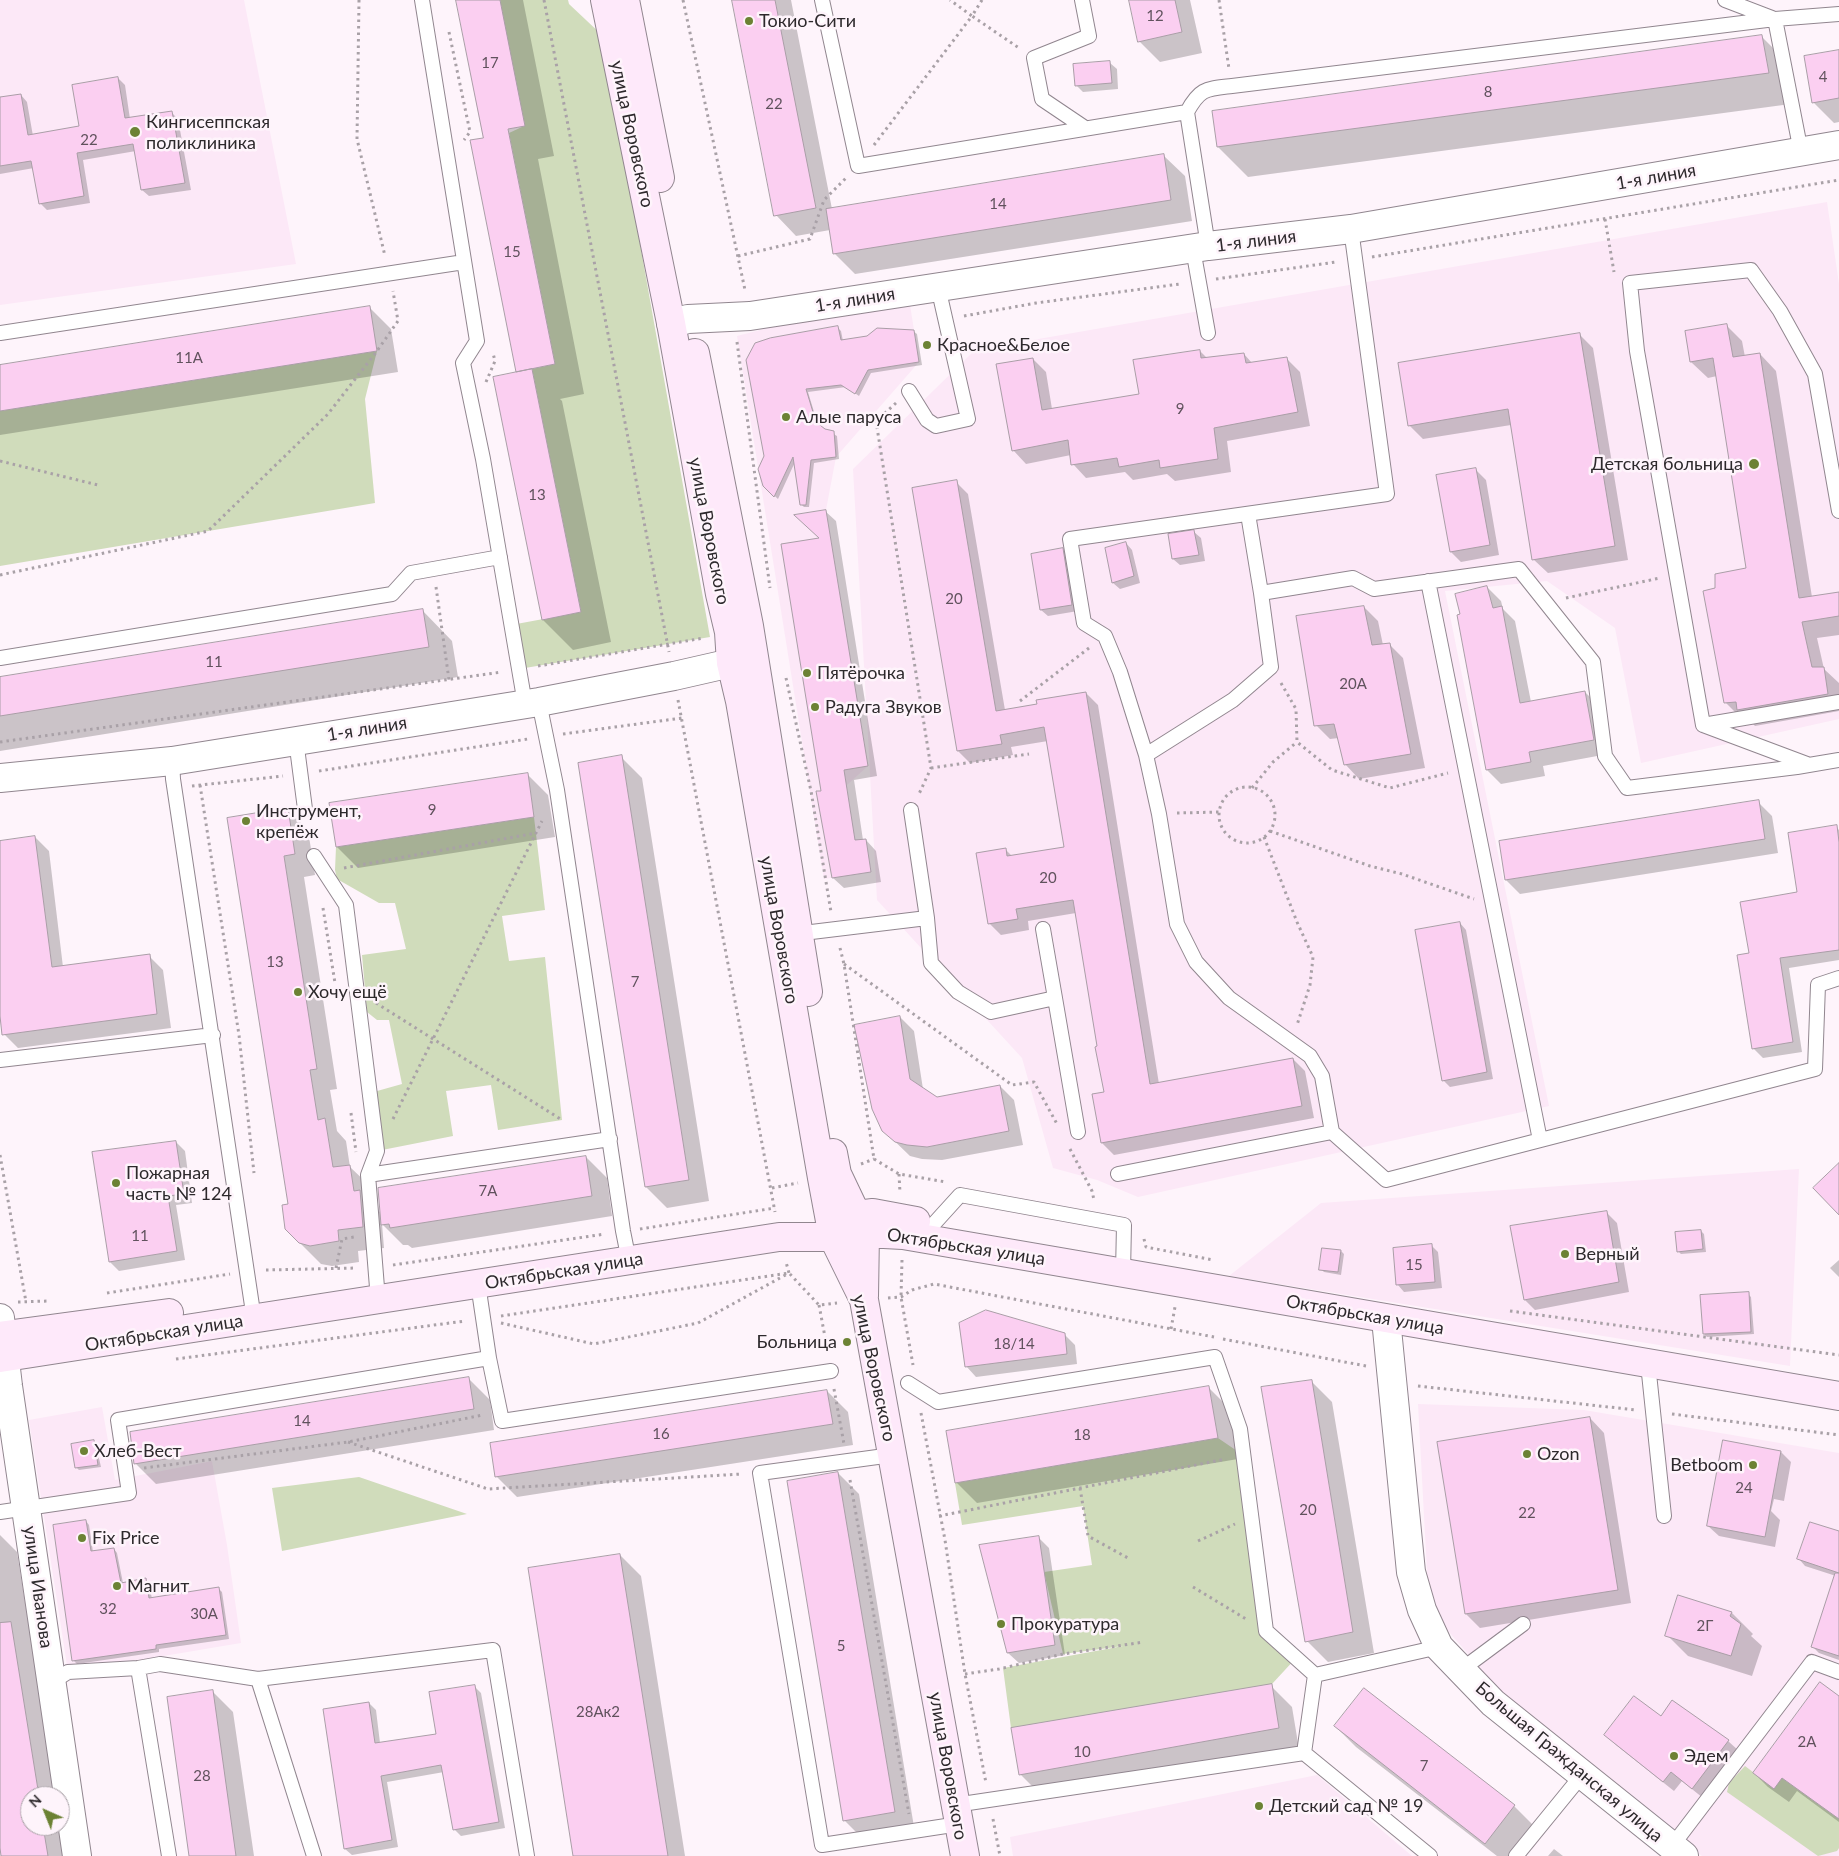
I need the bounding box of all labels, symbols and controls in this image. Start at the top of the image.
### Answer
house number: 12 [1146,7,1164,25]
place label: Токио-Сити [759,10,856,32]
marker: Токио-Сити [743,15,755,27]
house number: 17 [481,54,499,72]
street label: улица Воровского [606,59,658,209]
house number: 4 [1819,68,1827,86]
house number: 8 [1484,83,1492,101]
house number: 22 [765,95,783,113]
place label: Кингисеппская поликлиника [146,111,270,154]
marker: Кингисеппская поликлиника [128,125,142,139]
house number: 22 [80,131,98,149]
street label: 1-я линия [1614,159,1698,195]
house number: 14 [989,195,1007,213]
street label: 1-я линия [1215,225,1297,257]
house number: 15 [503,243,521,261]
street label: 1-я линия [813,283,897,317]
place label: Красное&Белое [937,334,1070,356]
marker: Красное&Белое [921,339,933,351]
house number: 11А [175,349,203,367]
house number: 9 [1176,400,1184,418]
place label: Алые паруса [796,406,901,428]
marker: Алые паруса [780,411,792,423]
place label: Детская больница [1591,453,1743,475]
street label: улица Воровского [684,455,734,607]
marker: Детская больница [1747,457,1761,471]
house number: 13 [528,486,546,504]
house number: 20 [945,590,963,608]
house number: 11 [205,653,223,671]
place label: Пятёрочка [817,662,905,684]
marker: Пятёрочка [801,667,813,679]
house number: 20А [1339,675,1367,693]
place label: Радуга Звуков [825,696,942,718]
marker: Радуга Звуков [809,701,821,713]
street label: 1-я линия [325,712,409,746]
place label: Инструмент, крепёж [256,800,361,842]
house number: 9 [428,801,436,819]
marker: Инструмент, крепёж [240,815,252,827]
street label: улица Воровского [755,854,803,1006]
house number: 20 [1039,869,1057,887]
house number: 13 [266,953,284,971]
house number: 7 [631,973,639,991]
place label: Хочу ещё [308,981,387,1003]
marker: Хочу ещё [292,986,304,998]
place label: Пожарная часть № 124 [126,1162,232,1204]
marker: Пожарная часть № 124 [110,1177,122,1189]
house number: 7А [479,1182,497,1200]
street label: Октябрьская улица [885,1224,1047,1270]
house number: 11 [131,1227,149,1245]
place label: Верный [1575,1243,1640,1265]
street label: Октябрьская улица [483,1248,645,1294]
marker: Верный [1559,1248,1571,1260]
house number: 15 [1405,1256,1423,1274]
street label: Октябрьская улица [1284,1290,1446,1340]
street label: улица Воровского [848,1293,900,1443]
street label: Октябрьская улица [83,1310,245,1356]
place label: Больница [756,1331,837,1353]
house number: 18/14 [993,1335,1035,1353]
marker: Больница [841,1336,853,1348]
house number: 14 [293,1412,311,1430]
house number: 16 [652,1425,670,1443]
house number: 18 [1073,1426,1091,1444]
place label: Хлеб-Вест [94,1440,182,1462]
place label: Ozon [1537,1443,1579,1465]
marker: Хлеб-Вест [78,1445,90,1457]
marker: Ozon [1521,1448,1533,1460]
place label: Betboom [1670,1454,1743,1476]
marker: Betboom [1747,1459,1759,1471]
house number: 24 [1735,1479,1753,1497]
house number: 20 [1299,1501,1317,1519]
house number: 22 [1518,1504,1536,1522]
street label: улица Иванова [19,1524,57,1650]
place label: Fix Price [92,1527,159,1549]
marker: Fix Price [76,1532,88,1544]
place label: Магнит [127,1575,189,1597]
marker: Магнит [111,1580,123,1592]
house number: 32 [99,1600,117,1618]
house number: 30А [190,1605,218,1623]
place label: Прокуратура [1011,1613,1119,1635]
house number: 2Г [1697,1617,1713,1635]
marker: Прокуратура [995,1618,1007,1630]
house number: 5 [837,1637,845,1655]
street label: Большая Гражданская улица [1471,1677,1667,1847]
street label: улица Воровского [924,1690,972,1842]
house number: 28Ак2 [576,1703,620,1721]
house number: 2А [1798,1733,1816,1751]
house number: 10 [1073,1743,1091,1761]
place label: Эдем [1684,1745,1729,1767]
marker: Эдем [1668,1750,1680,1762]
house number: 7 [1420,1757,1428,1775]
house number: 28 [193,1767,211,1785]
north arrow [20,1786,70,1836]
text: N [25,1791,45,1810]
place label: Детский сад № 19 [1269,1795,1424,1817]
marker: Детский сад № 19 [1253,1800,1265,1812]

